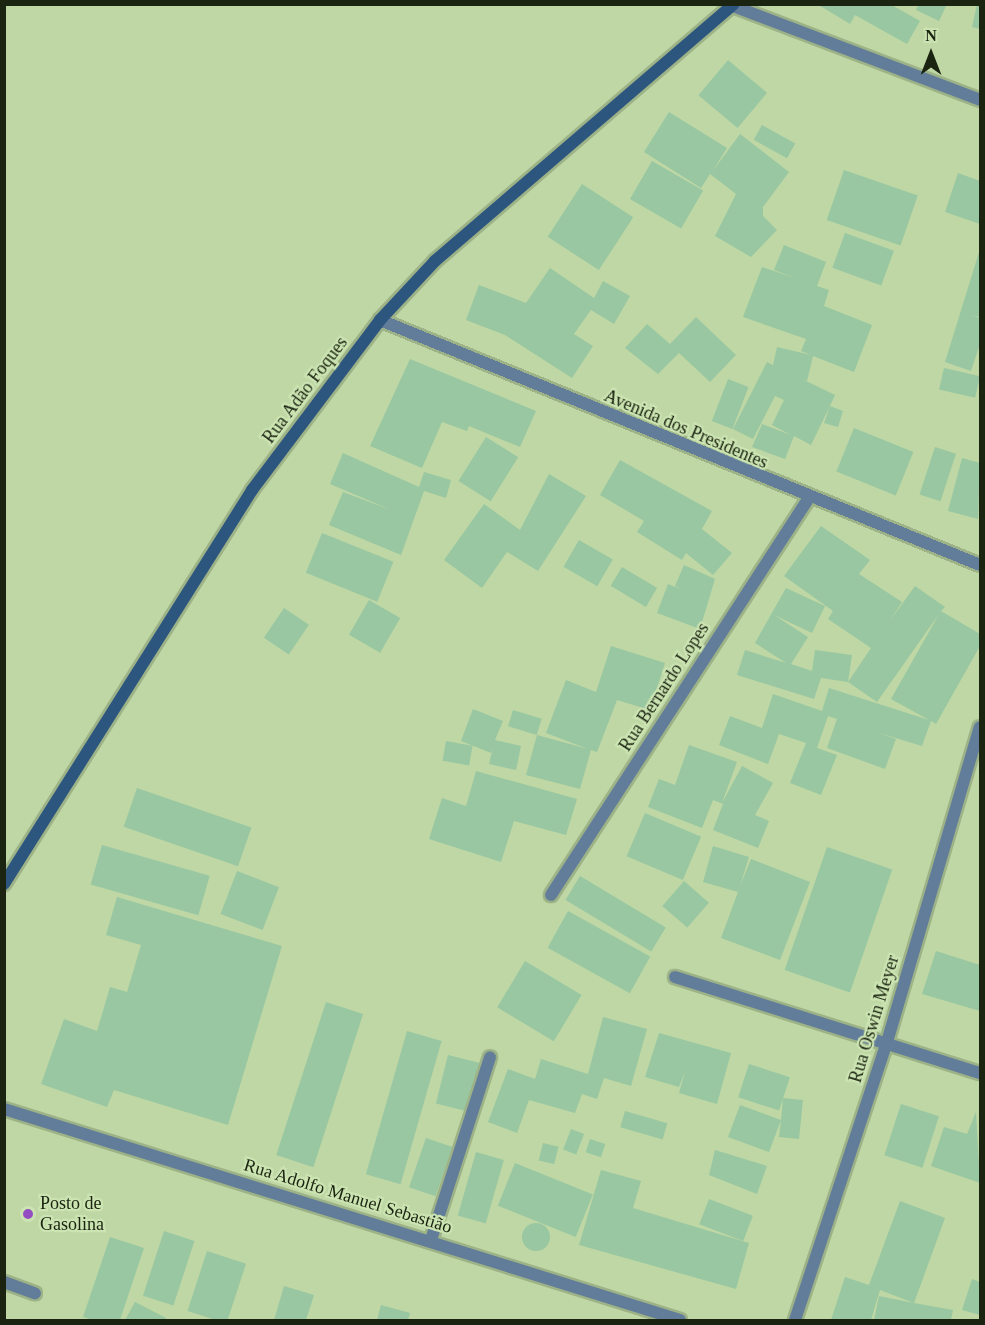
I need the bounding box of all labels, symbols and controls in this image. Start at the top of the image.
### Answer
north arrow [901,24,961,84]
text: N [925,27,937,44]
street label: Rua Adão Foques [258,332,352,448]
street label: Avenida dos Presidentes [601,385,771,473]
street label: Rua Bernardo Lopes [614,619,714,755]
street label: Rua Oswin Meyer [844,953,904,1085]
street label: Rua Adolfo Manuel Sebastião [241,1154,455,1238]
place label: Posto de Gasolina [40,1193,104,1236]
marker: Posto de Gasolina [21,1207,35,1221]

